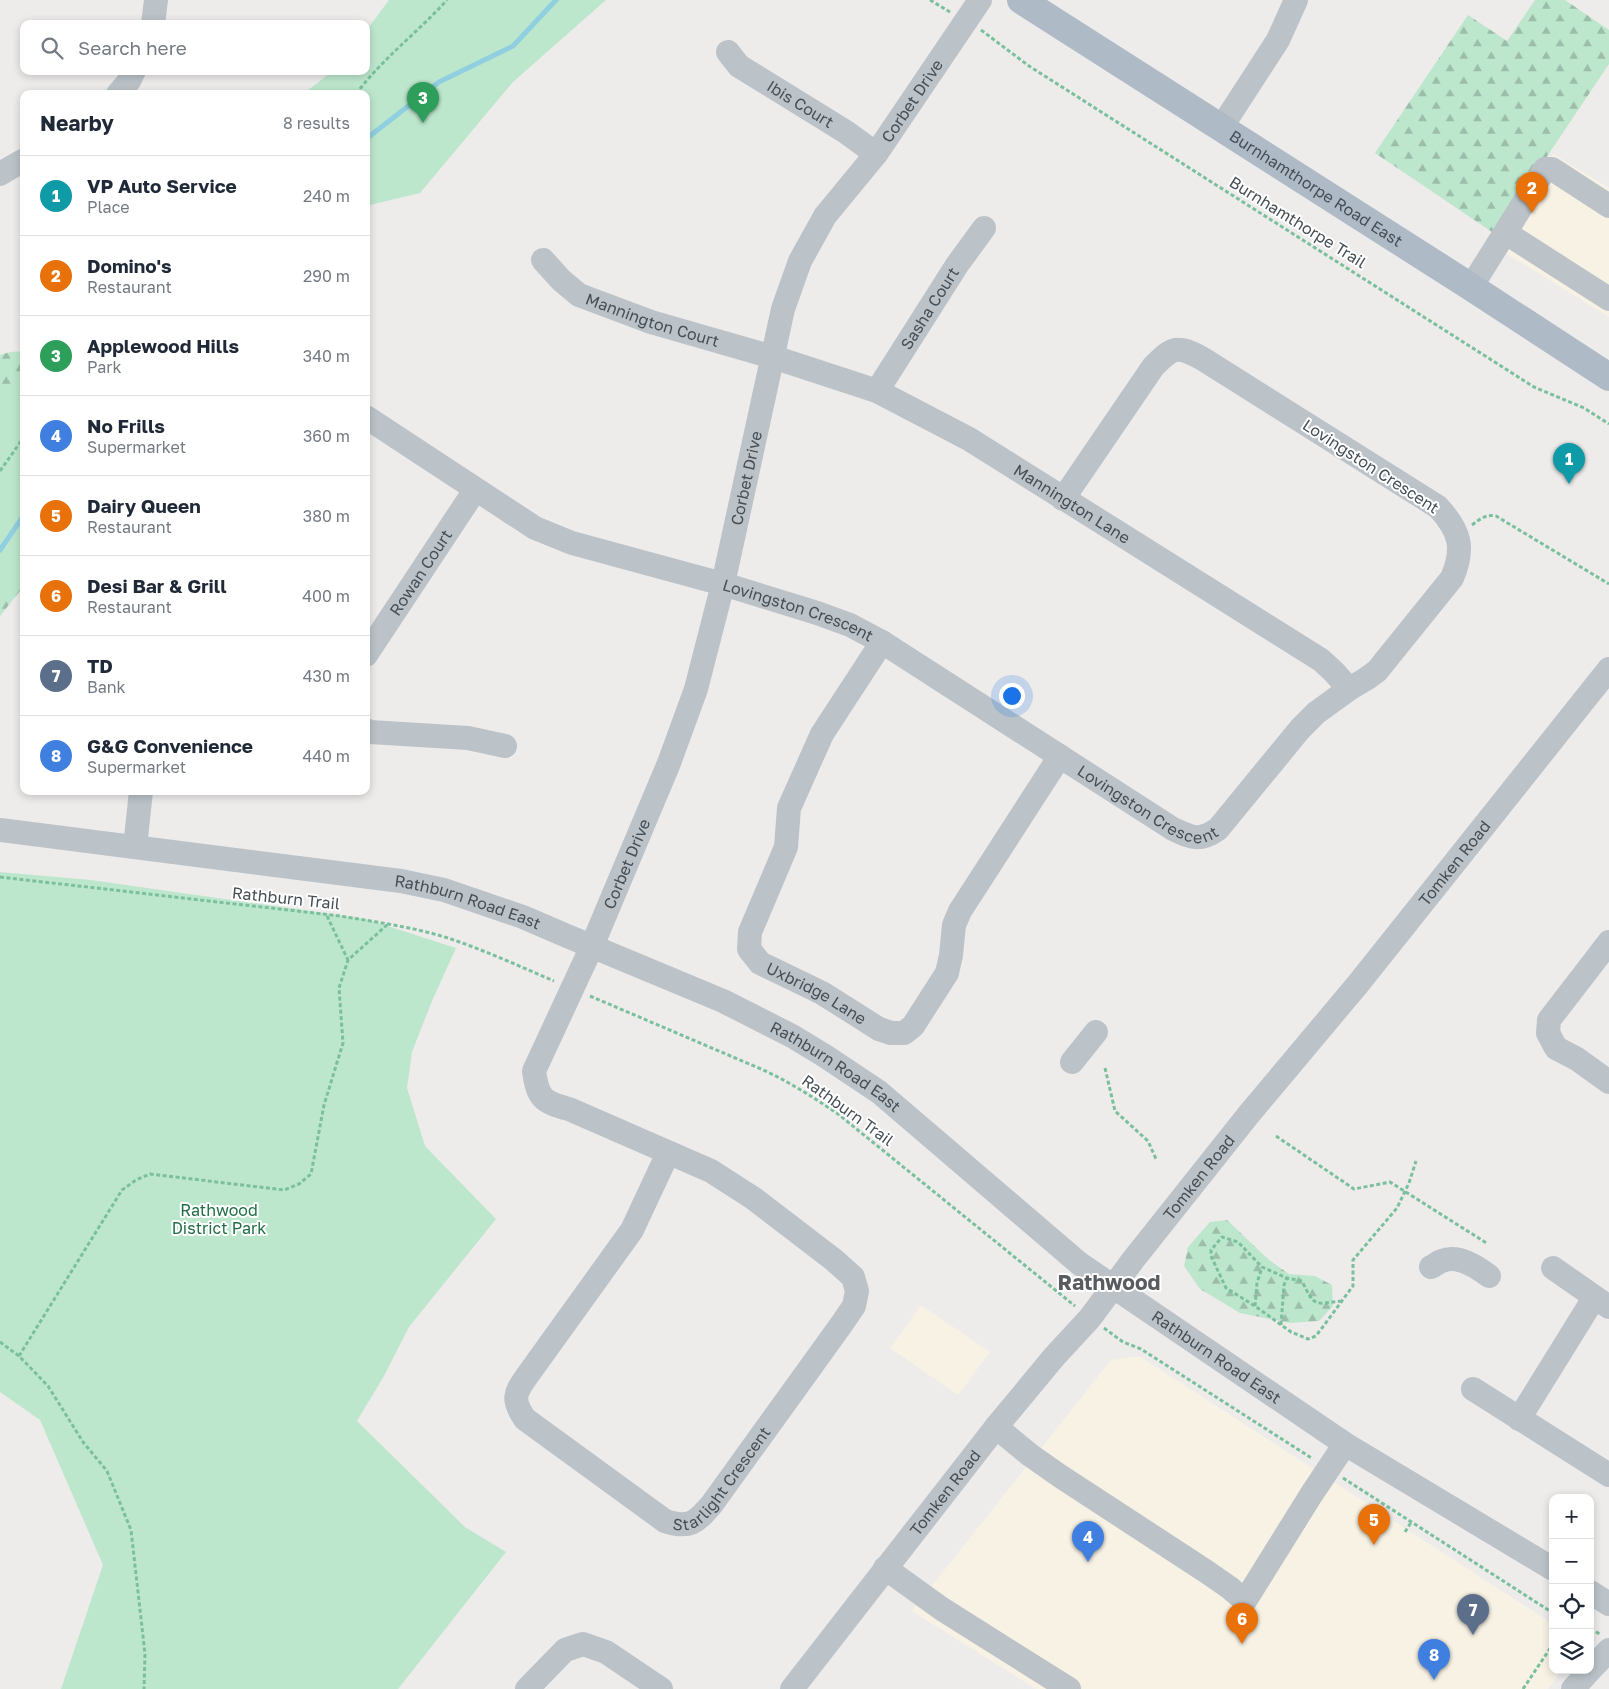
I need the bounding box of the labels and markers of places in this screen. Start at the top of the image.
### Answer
pin: 3 [407,82,439,123]
pin: 2 [1516,172,1548,213]
pin: 1 [1553,443,1585,484]
pin: 5 [1358,1504,1390,1545]
pin: 4 [1072,1521,1104,1562]
pin: 7 [1457,1594,1489,1635]
pin: 6 [1226,1603,1258,1644]
pin: 8 [1418,1639,1450,1680]

